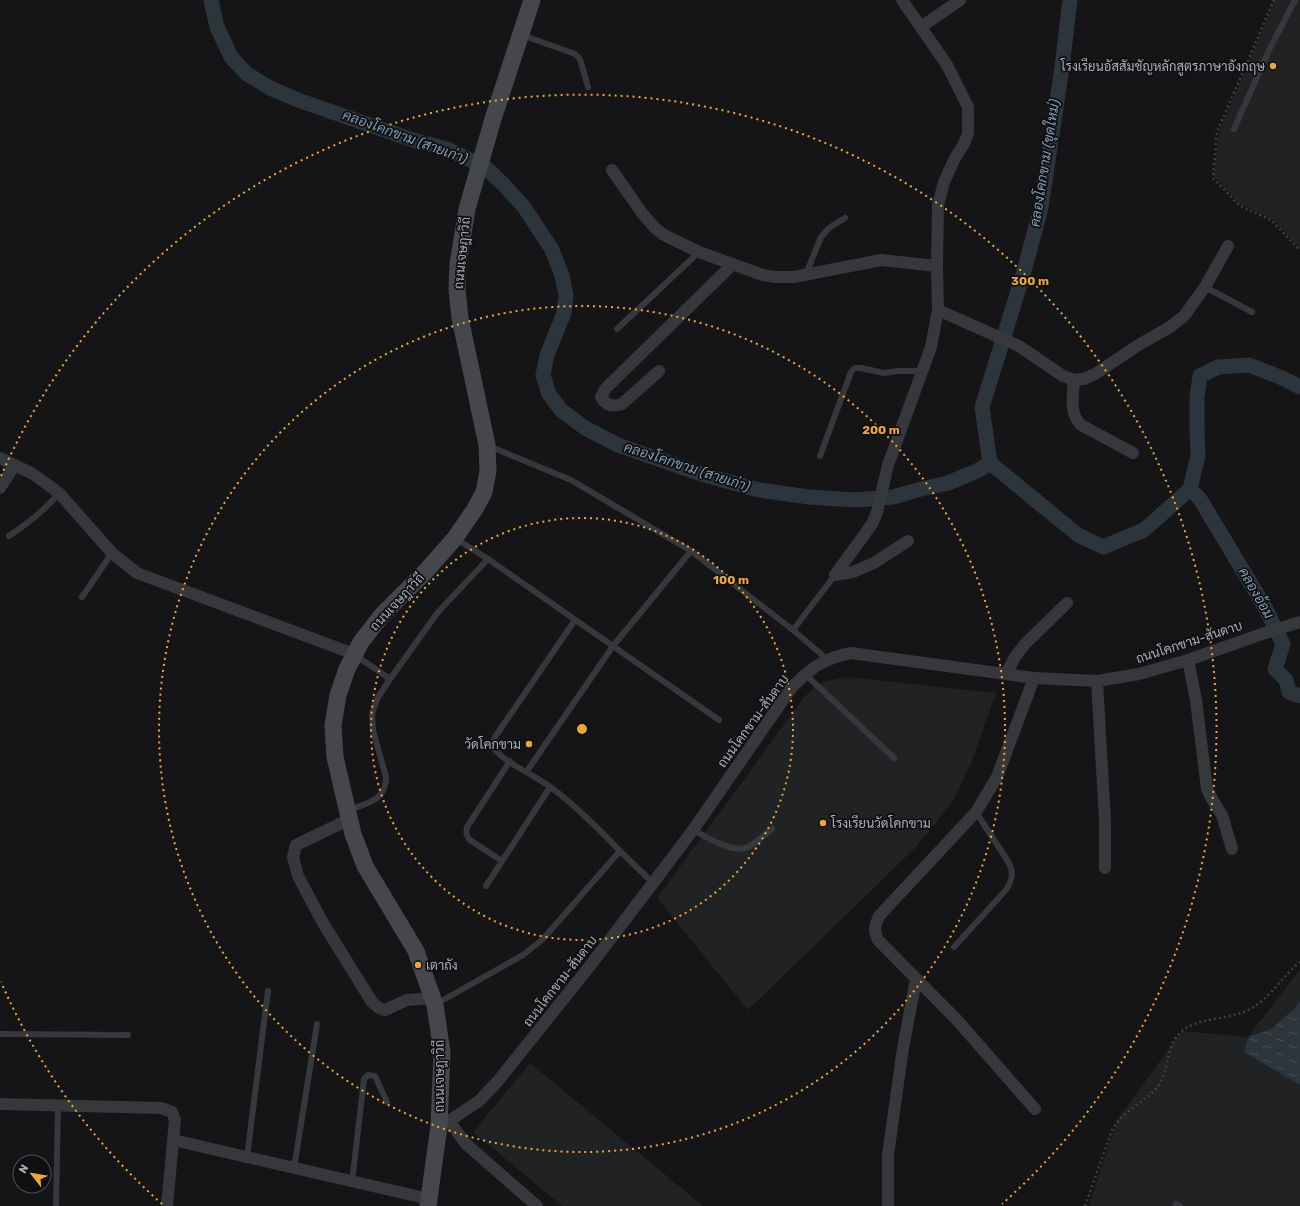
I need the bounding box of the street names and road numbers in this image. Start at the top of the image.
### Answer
street label: ถนนเจษฎาวิถี [449,216,474,290]
street label: ถนนเจษฎาวิถี [365,569,428,634]
street label: ถนนโคกขาม-สันดาบ [1134,617,1244,666]
street label: ถนนโคกขาม-สันดาบ [714,671,792,770]
street label: ถนนโคกขาม-สันดาบ [519,932,600,1029]
street label: ถนนเจษฎาวิถี [430,1040,448,1112]

